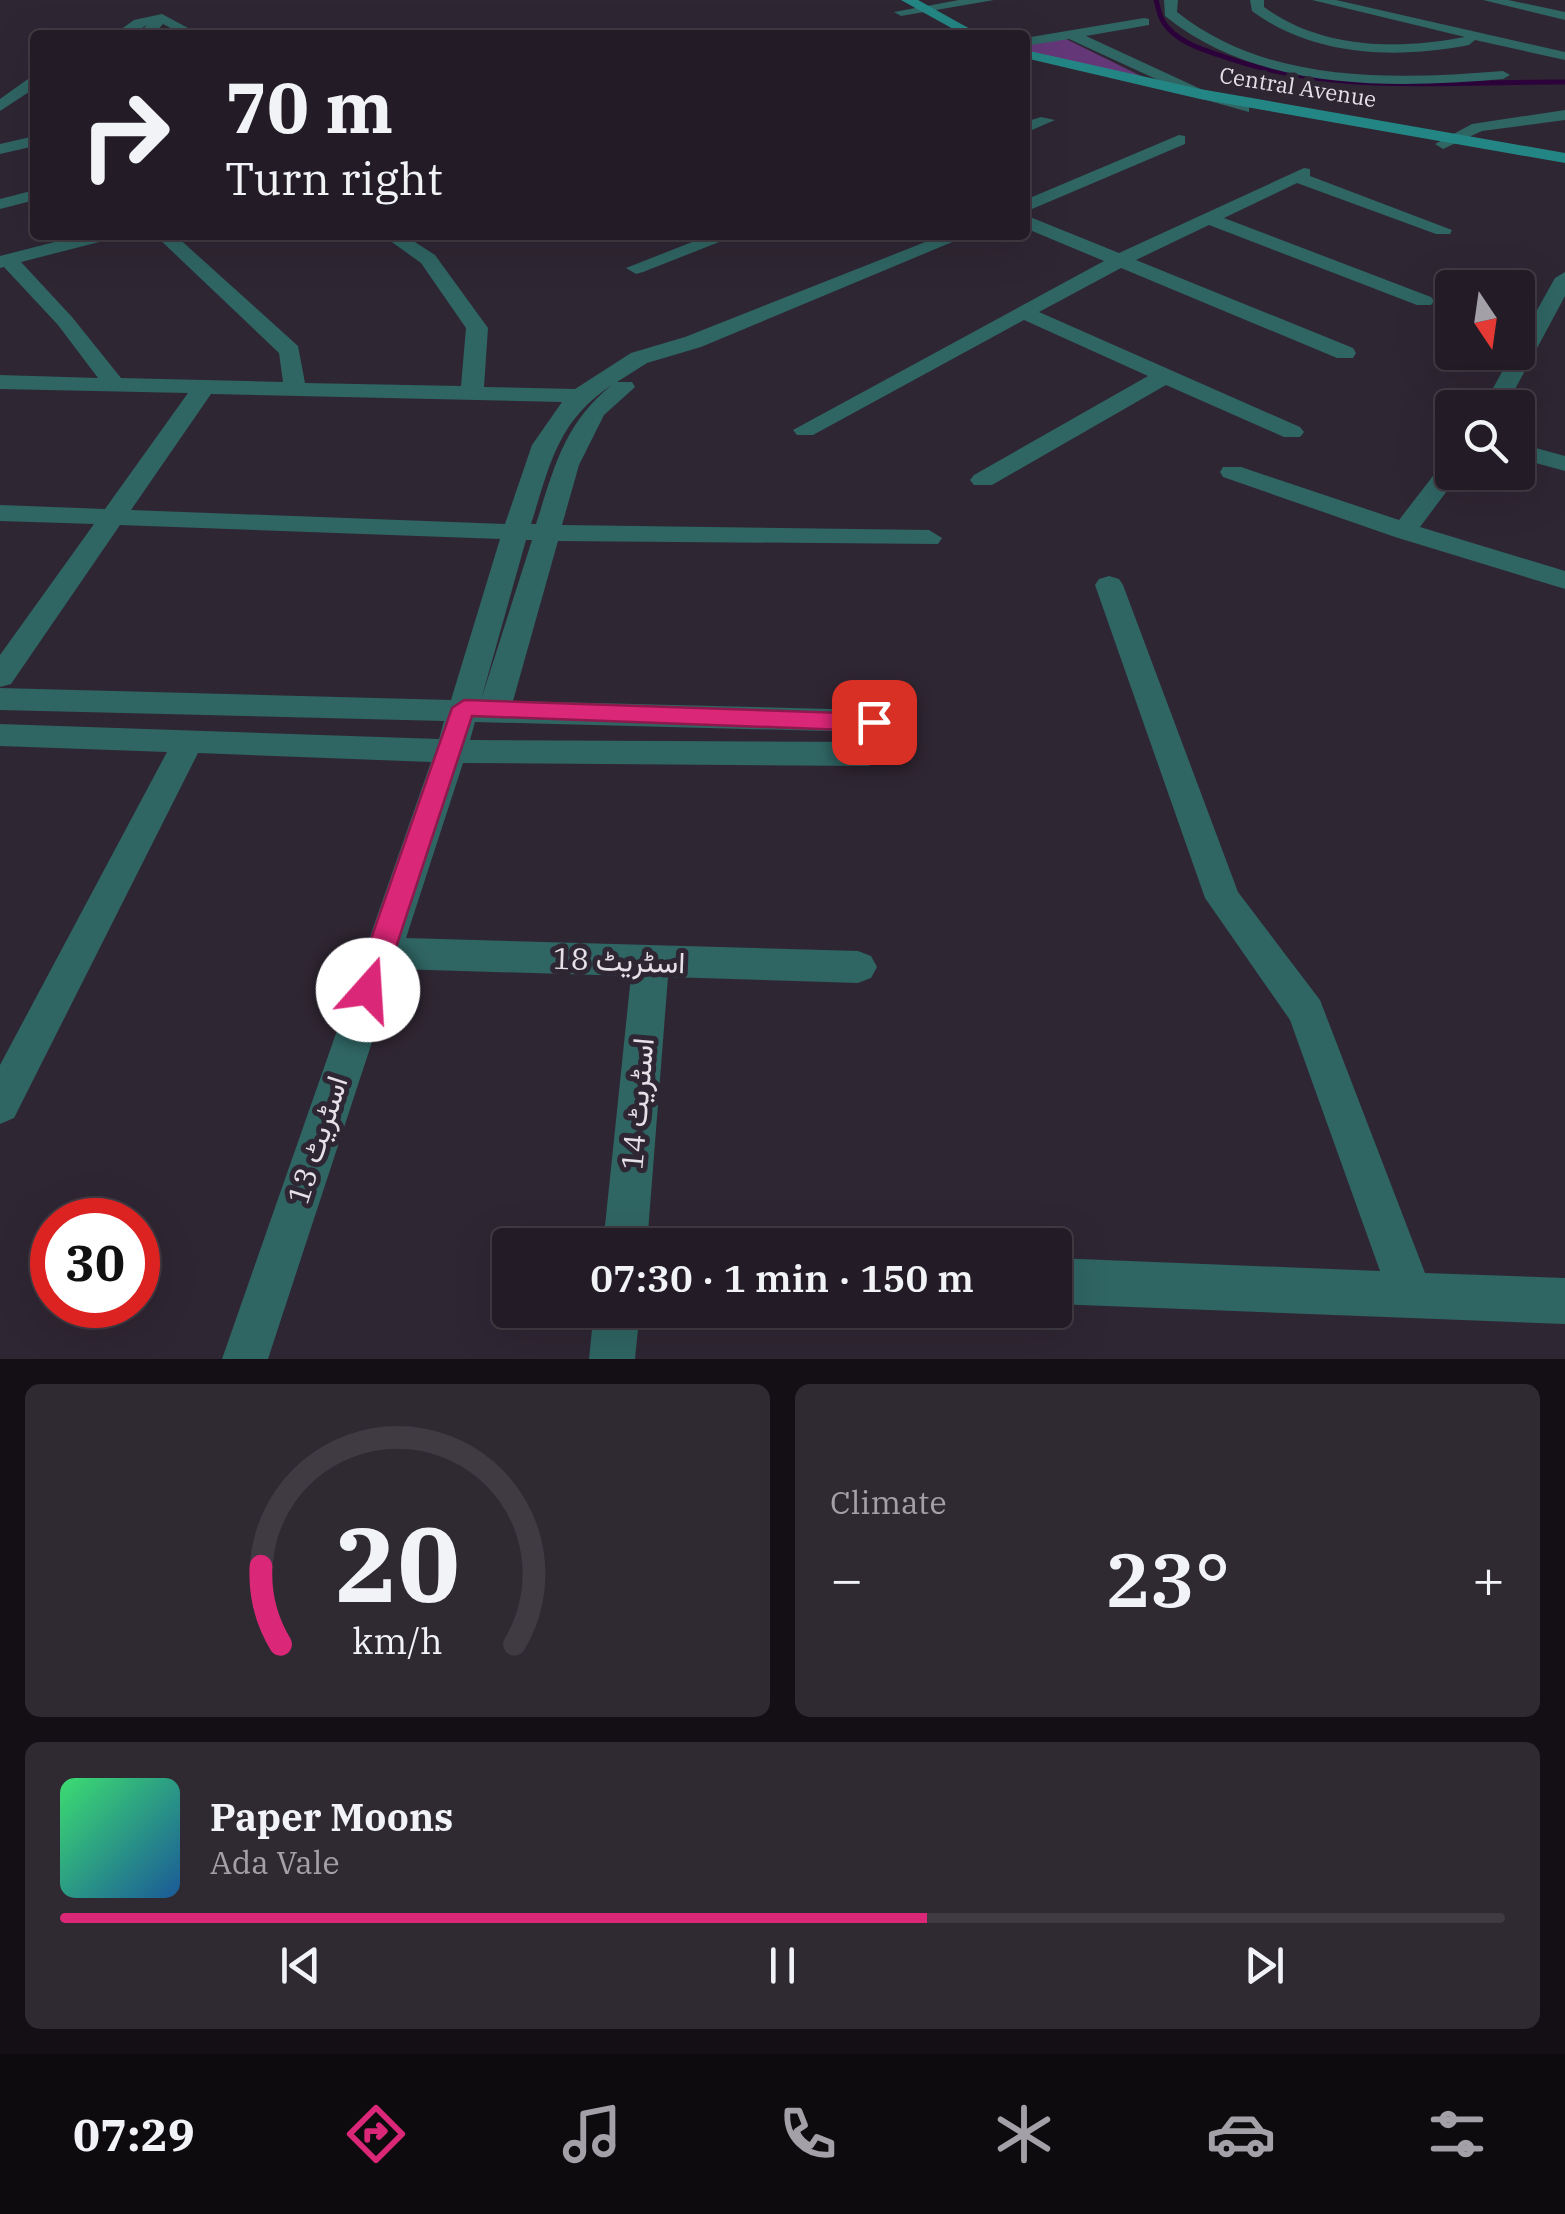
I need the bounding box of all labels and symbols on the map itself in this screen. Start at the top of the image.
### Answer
street label: Central Avenue [1218,60,1379,113]
north arrow [1435,270,1535,370]
pin [832,680,917,765]
position arrow [316,938,420,1042]
street label: اسٹریٹ 18 [552,938,686,981]
street label: اسٹریٹ 14 [611,1036,662,1172]
street label: اسٹریٹ 13 [278,1070,356,1209]
speed limit sign: 30 [30,1198,160,1328]

